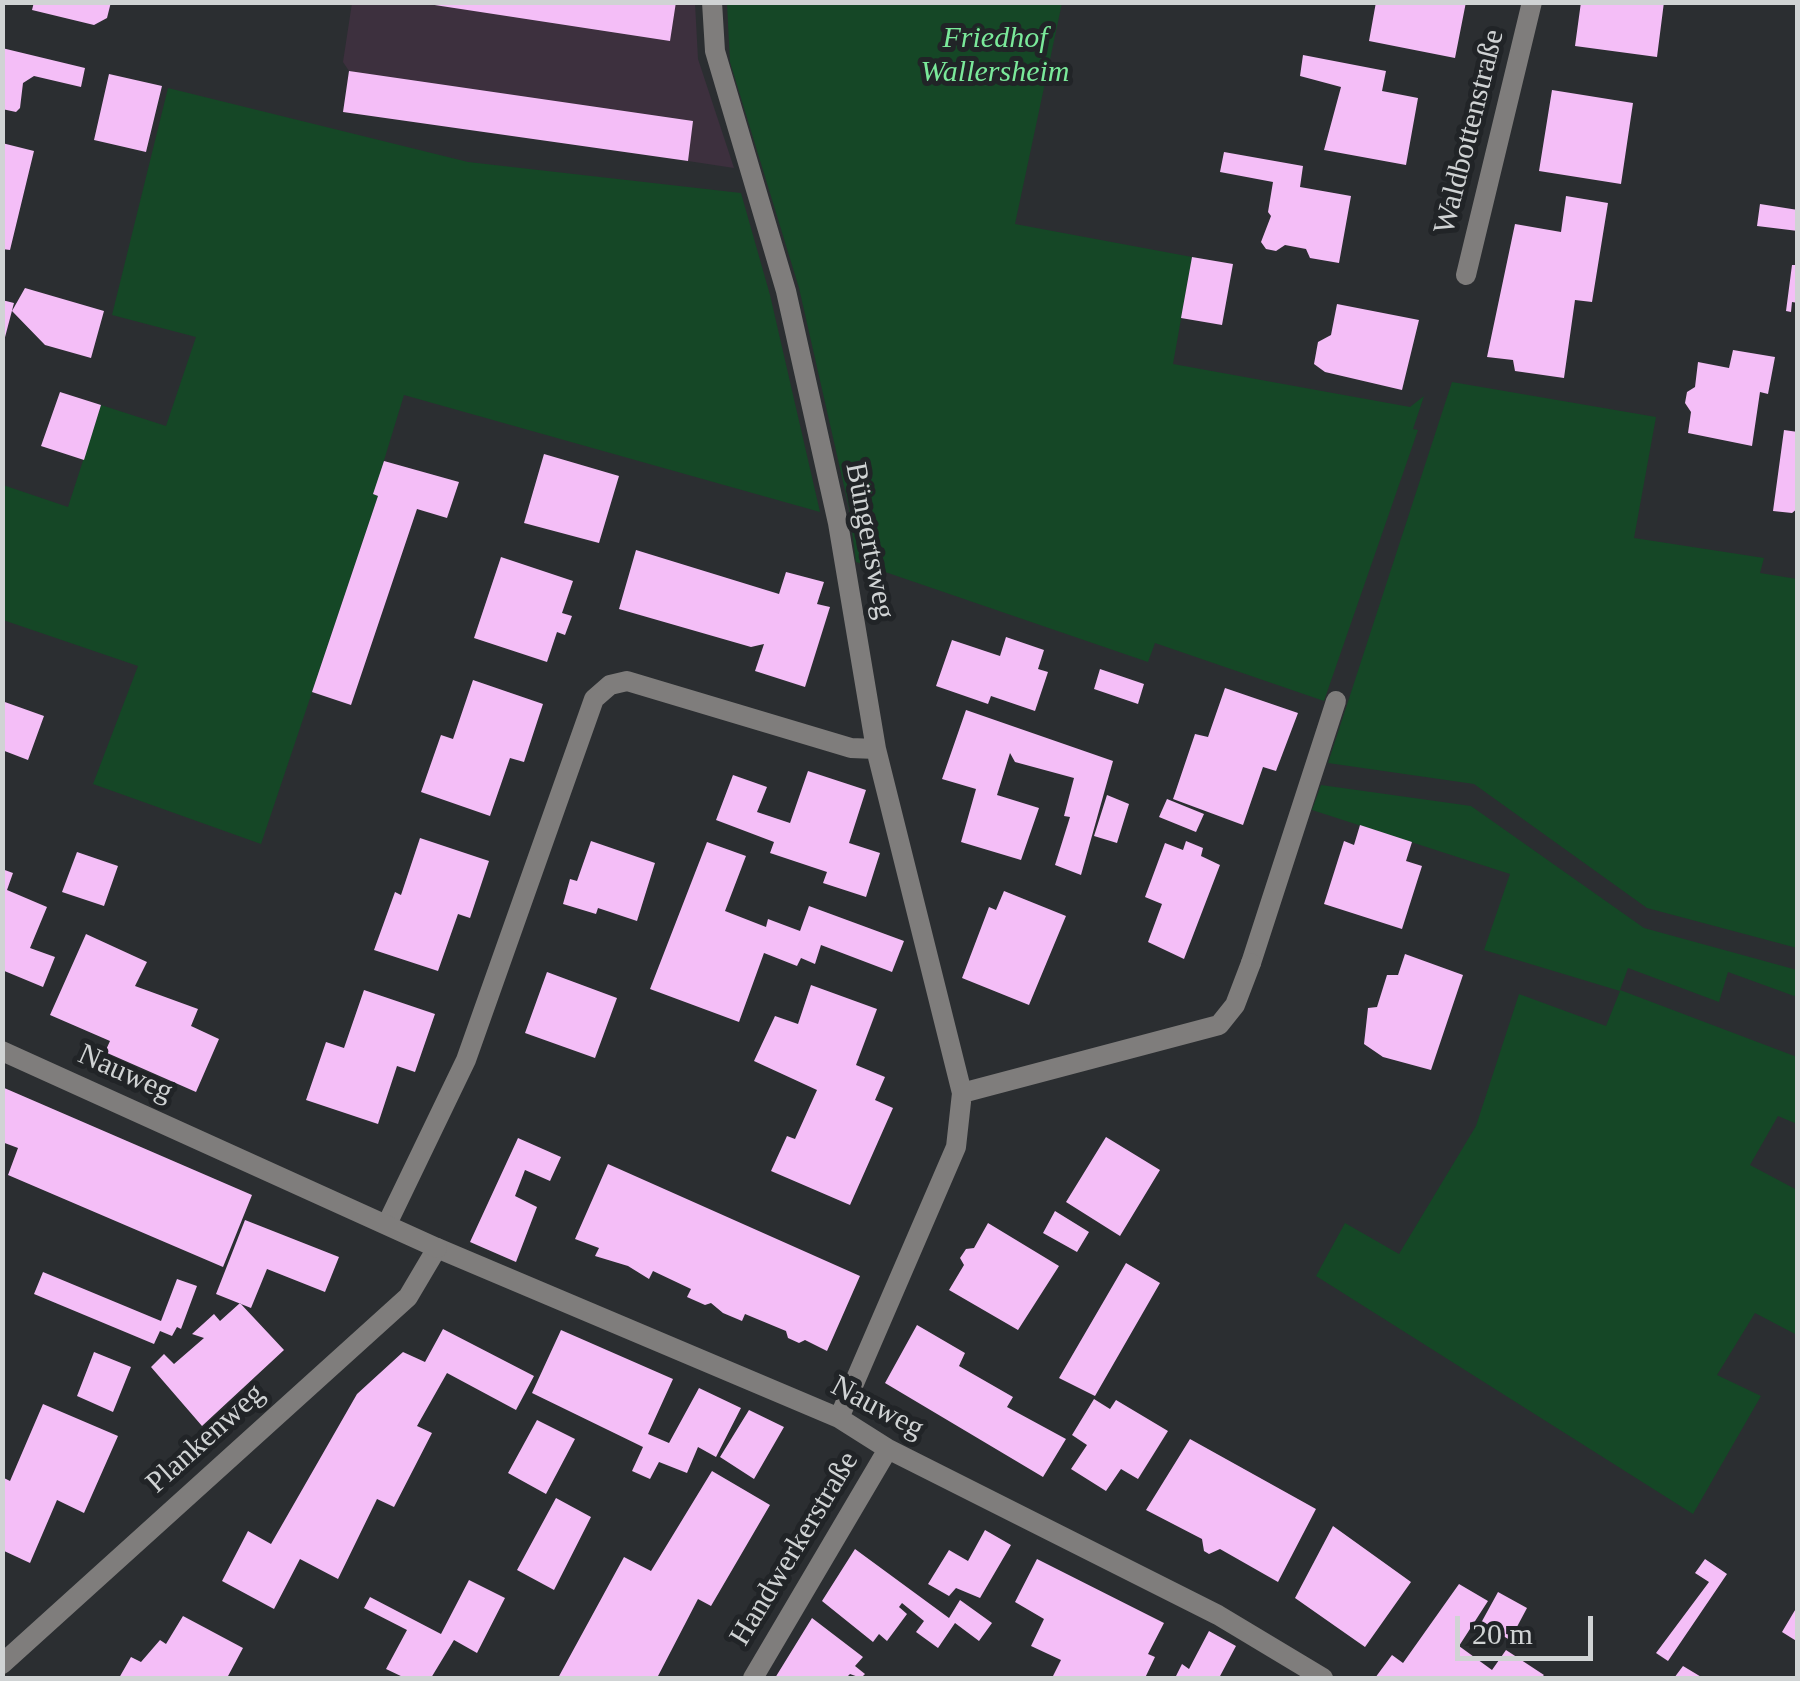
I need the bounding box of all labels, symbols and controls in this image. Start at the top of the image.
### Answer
park label: Friedhof Wallersheim [921,21,1069,92]
street label: Waldbottenstraße [1427,26,1513,238]
street label: Büngertsweg [836,460,902,622]
street label: Nauweg [72,1037,178,1111]
street label: Nauweg [824,1369,930,1447]
street label: Plankenweg [139,1377,273,1501]
street label: Handwerkerstraße [723,1445,867,1653]
scale bar [1460,1596,1598,1658]
text: 20 m [1472,1617,1533,1650]

